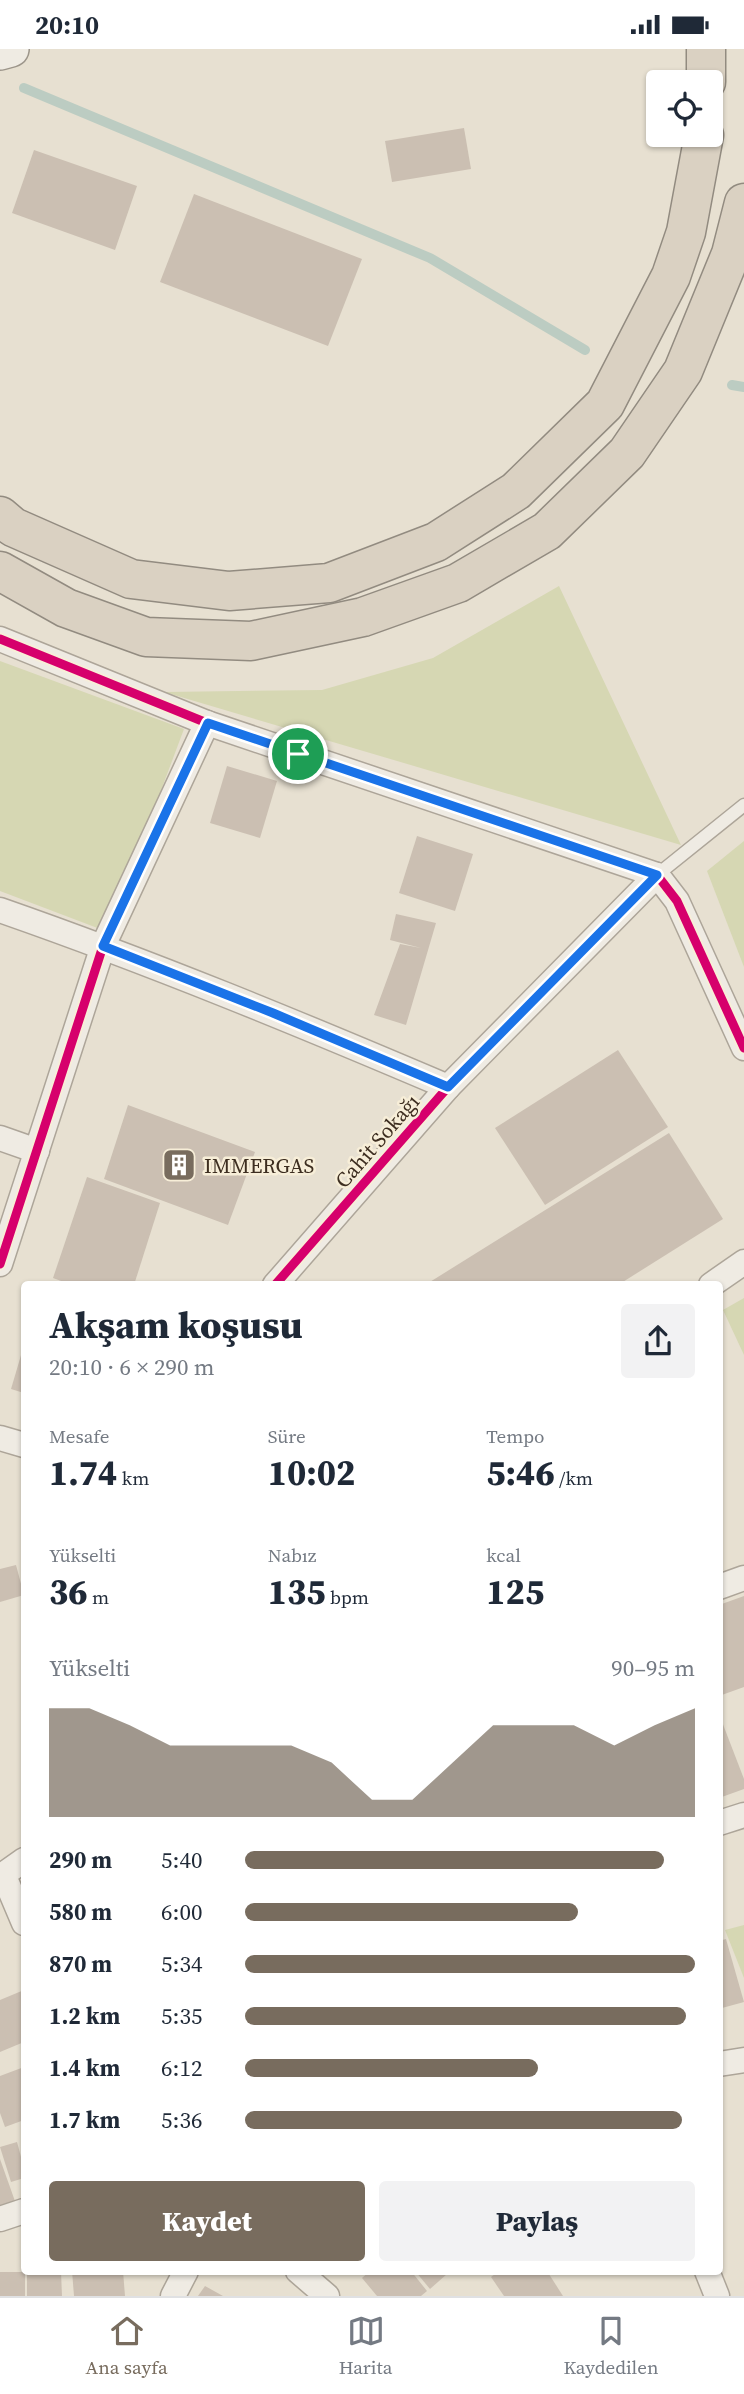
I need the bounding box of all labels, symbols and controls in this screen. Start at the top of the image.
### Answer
text: 20:10 [35,7,99,43]
map controls [646,70,723,147]
button: locate [646,70,723,147]
pin [268,724,328,784]
icon: arrive [279,735,317,773]
street label: Cahit Sokağı [328,1088,426,1194]
building icon: IMMERGAS [160,1146,198,1184]
place label: IMMERGAS [204,1151,314,1180]
text: Akşam koşusu [49,1299,303,1351]
button: share [621,1304,695,1378]
text: 20:10 · 6 × 290 m [49,1351,215,1383]
text: Mesafe [49,1423,110,1449]
text: Süre [268,1423,306,1449]
text: Tempo [486,1423,545,1449]
text: 1.74 [49,1449,117,1497]
text: 10:02 [268,1449,355,1497]
text: 5:46 [486,1449,555,1497]
text: km [117,1465,149,1491]
text: /km [555,1465,593,1491]
text: Yükselti [49,1542,116,1568]
text: Nabız [268,1542,316,1568]
text: kcal [486,1542,521,1568]
text: 36 [49,1568,88,1616]
text: 135 [268,1568,326,1616]
text: 125 [486,1568,544,1616]
text: m [88,1584,109,1610]
text: bpm [326,1584,369,1610]
text: Yükselti [49,1652,130,1684]
text: 90–95 m [611,1652,695,1684]
text: 290 m [49,1844,112,1876]
text: 5:40 [161,1844,202,1876]
text: 580 m [49,1896,112,1928]
text: 6:00 [161,1896,202,1928]
text: 870 m [49,1948,112,1980]
text: 5:34 [161,1948,202,1980]
text: 1.2 km [49,2000,120,2032]
text: 5:35 [161,2000,202,2032]
text: 1.4 km [49,2052,120,2084]
text: 6:12 [161,2052,202,2084]
text: 1.7 km [49,2104,120,2136]
text: 5:36 [161,2104,202,2136]
button: Kaydet [49,2181,365,2261]
button: Paylaş [379,2181,695,2261]
tab: Ana sayfa [86,2312,168,2380]
tab: Harita [339,2312,392,2380]
tab: Kaydedilen [563,2312,658,2380]

